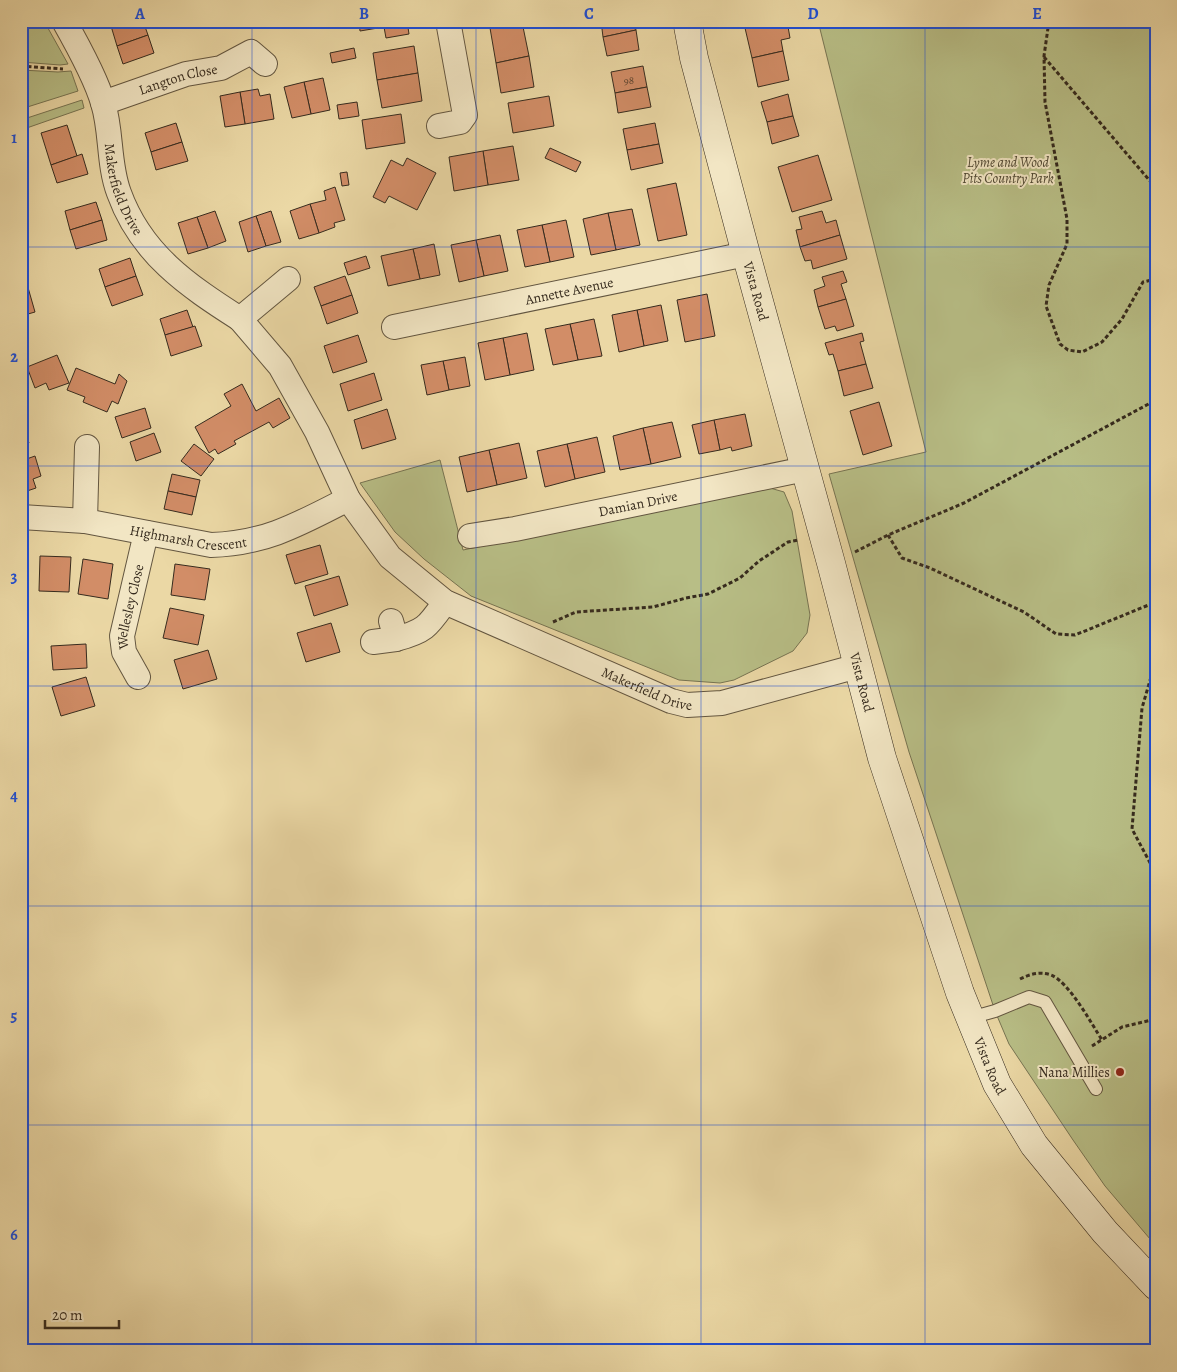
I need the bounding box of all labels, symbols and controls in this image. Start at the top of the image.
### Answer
text: A [134,3,146,25]
text: B [359,3,369,25]
text: C [584,3,594,25]
text: D [807,3,819,25]
text: E [1032,3,1042,25]
street label: Langton Close [136,59,219,99]
house number: 98 [624,73,634,88]
text: 1 [11,127,17,149]
street label: Makerfield Drive [100,142,148,239]
park label: Lyme and Wood Pits Country Park [962,153,1054,188]
street label: Vista Road [739,258,774,323]
street label: Annette Avenue [522,272,615,309]
text: 2 [10,346,18,368]
street label: Damian Drive [597,486,679,521]
street label: Highmarsh Crescent [128,520,249,555]
street label: Wellesley Close [112,562,148,651]
text: 3 [11,566,18,588]
street label: Vista Road [845,649,879,714]
street label: Makerfield Drive [599,662,693,715]
text: 4 [10,785,18,807]
text: 5 [11,1005,18,1027]
street label: Vista Road [969,1033,1011,1099]
place label: Nana Millies [1038,1063,1110,1082]
marker: Nana Millies [1114,1066,1126,1078]
text: 6 [10,1224,18,1246]
scale bar [45,1297,119,1329]
text: 20 m [52,1305,83,1325]

